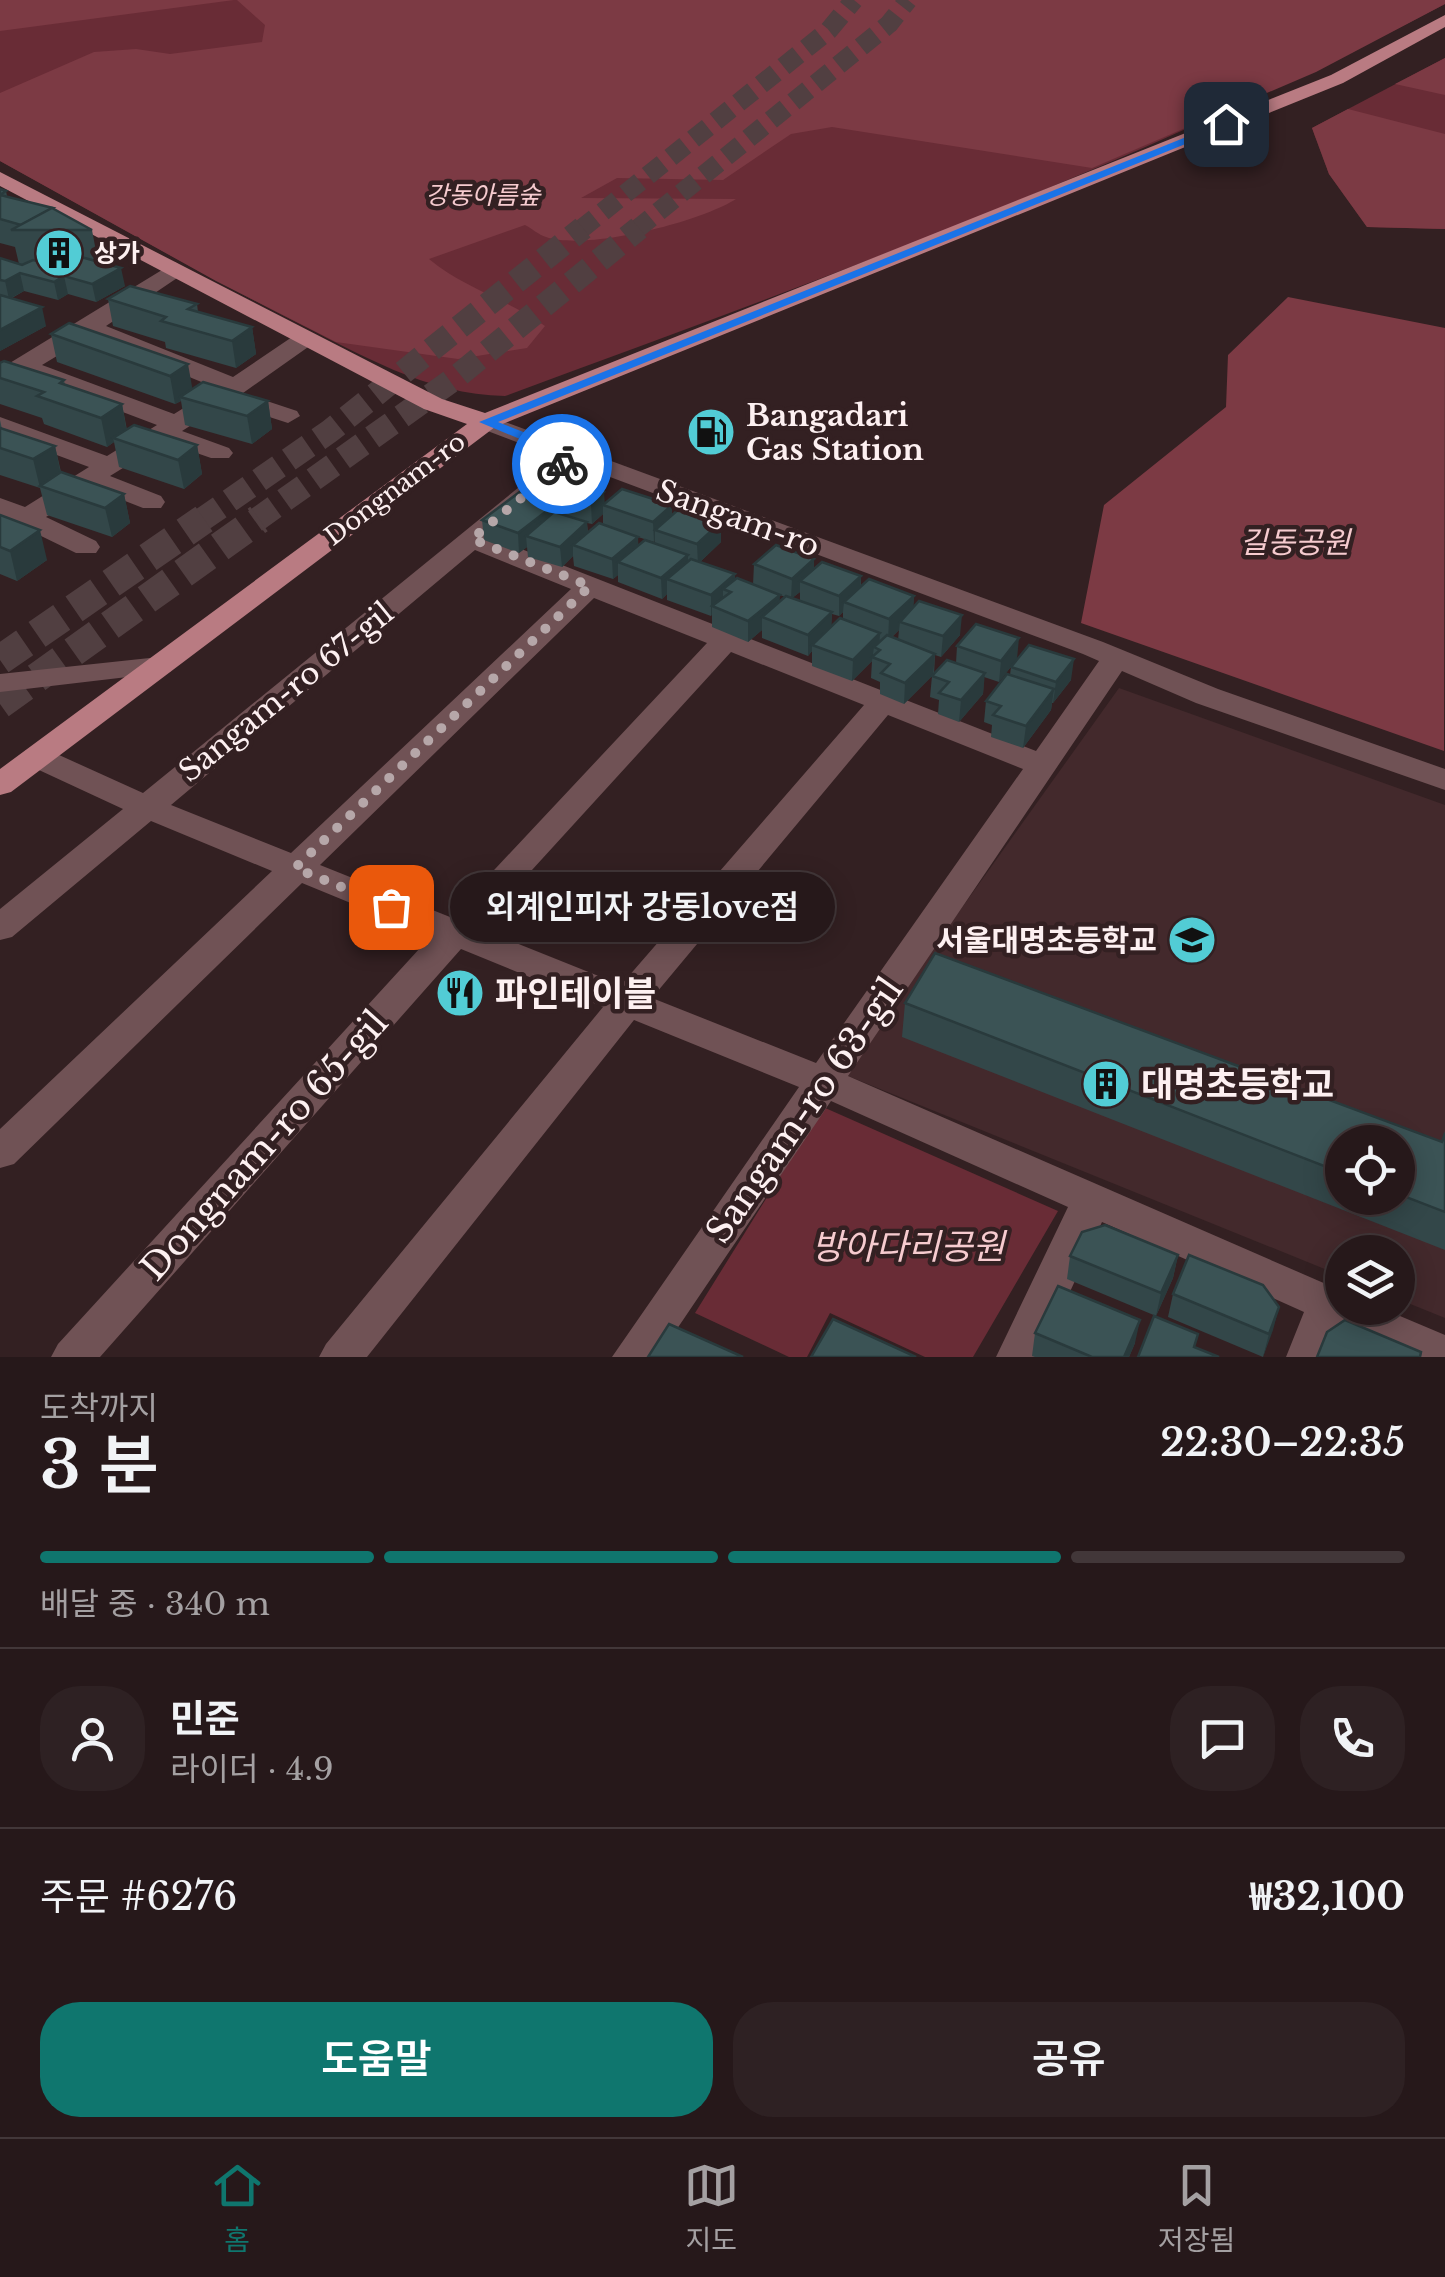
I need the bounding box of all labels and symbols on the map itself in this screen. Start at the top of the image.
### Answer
pin [1184,82,1269,167]
park label: 강동아름숲 [425,180,542,211]
building icon: 상가 [33,227,85,279]
place label: 상가 [94,238,140,269]
place label: Bangadari Gas Station [746,397,924,468]
fuel station icon: Bangadari Gas Station [685,406,737,458]
courier [512,414,612,514]
street label: Dongnam-ro [319,426,471,552]
street label: Sangam-ro [651,471,825,565]
park label: 길동공원 [1240,524,1353,561]
street label: Sangam-ro 67-gil [171,594,401,790]
pin [349,865,434,950]
callout: 외계인피자 강동love점 [451,872,836,942]
school or university icon: 서울대명초등학교 [1166,914,1218,966]
place label: 서울대명초등학교 [936,922,1157,959]
restaurant icon: 파인테이블 [434,967,486,1019]
street label: Sangam-ro 63-gil [696,969,912,1251]
place label: 파인테이블 [495,972,656,1015]
street label: Dongnam-ro 65-gil [131,1001,397,1289]
building icon: 대명초등학교 [1080,1058,1132,1110]
place label: 대명초등학교 [1141,1063,1334,1106]
park label: 방아다리공원 [811,1225,1007,1268]

